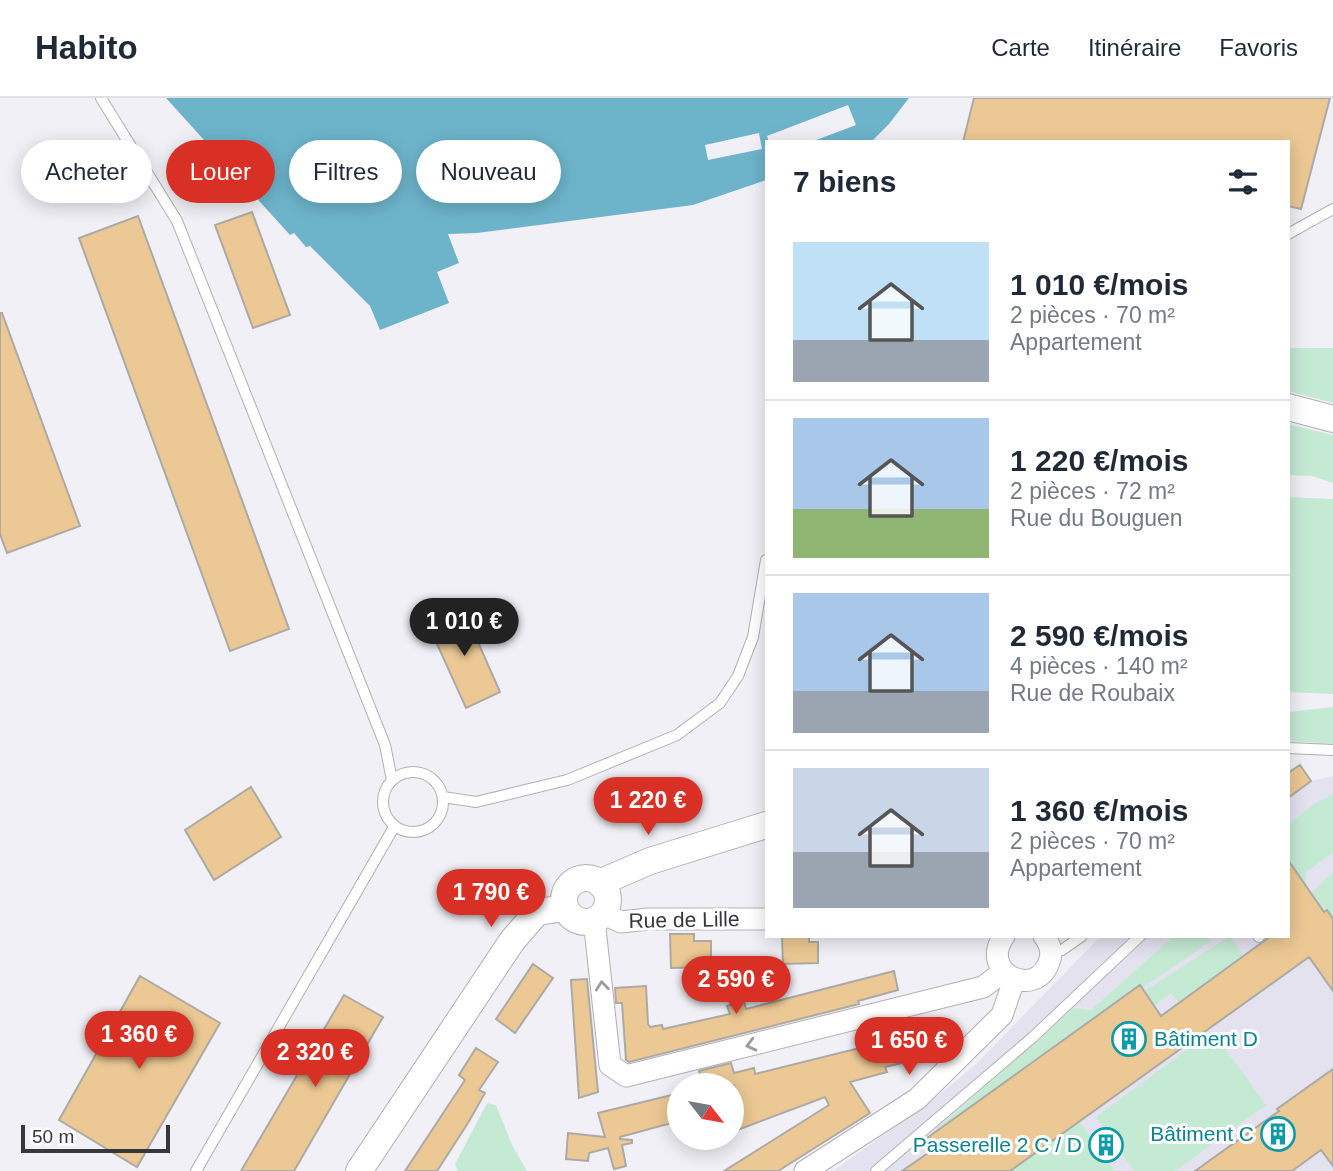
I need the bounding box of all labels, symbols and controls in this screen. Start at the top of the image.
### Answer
text: Habito [35,29,138,66]
text: Carte [991,34,1050,61]
text: Itinéraire [1088,34,1181,61]
text: Favoris [1219,34,1298,61]
chip: Acheter [21,140,152,203]
chip: Louer [166,140,275,203]
chip: Filtres [289,140,402,203]
chip: Nouveau [416,140,561,203]
icon: filters [1224,163,1262,201]
text: 7 biens [793,165,896,198]
text: 1 010 €/mois [1010,268,1188,301]
icon: home [849,270,933,354]
text: 2 pièces · 70 m² [1010,302,1175,328]
text: Appartement [1010,329,1142,355]
text: 1 220 €/mois [1010,444,1188,477]
icon: home [849,446,933,530]
text: 2 pièces · 72 m² [1010,478,1175,504]
text: Rue du Bouguen [1010,505,1183,531]
pin: 1 010 € [399,598,529,658]
text: 1 010 € [426,608,502,634]
text: 2 590 €/mois [1010,619,1188,652]
icon: home [849,621,933,705]
text: 4 pièces · 140 m² [1010,653,1188,679]
text: Rue de Roubaix [1010,680,1175,706]
pin: 1 220 € [583,778,713,837]
text: 1 220 € [610,787,686,813]
text: 1 360 €/mois [1010,794,1188,827]
icon: home [849,796,933,880]
text: 2 pièces · 70 m² [1010,828,1175,854]
text: Appartement [1010,855,1142,881]
pin: 1 790 € [426,870,556,929]
text: 1 790 € [453,879,529,905]
street label: Rue de Lille [628,907,740,932]
pin: 2 590 € [671,956,801,1016]
text: 2 590 € [698,966,774,992]
one-way arrow [594,980,609,992]
pin: 1 360 € [74,1012,204,1071]
pin: 1 650 € [844,1018,974,1077]
building icon: Bâtiment D [1110,1020,1148,1058]
text: 1 360 € [101,1021,177,1047]
text: 1 650 € [871,1027,947,1053]
place label: Bâtiment D [1154,1027,1258,1050]
pin: 2 320 € [250,1030,380,1089]
one-way arrow [745,1037,757,1051]
text: 2 320 € [277,1039,353,1065]
north arrow [667,1073,744,1150]
map controls [667,1073,744,1150]
building icon: Bâtiment C [1259,1115,1297,1153]
scale bar [21,1122,170,1154]
place label: Bâtiment C [1150,1122,1254,1145]
text: 50 m [32,1126,74,1147]
building icon: Passerelle 2 C / D [1087,1126,1125,1164]
place label: Passerelle 2 C / D [913,1133,1082,1156]

